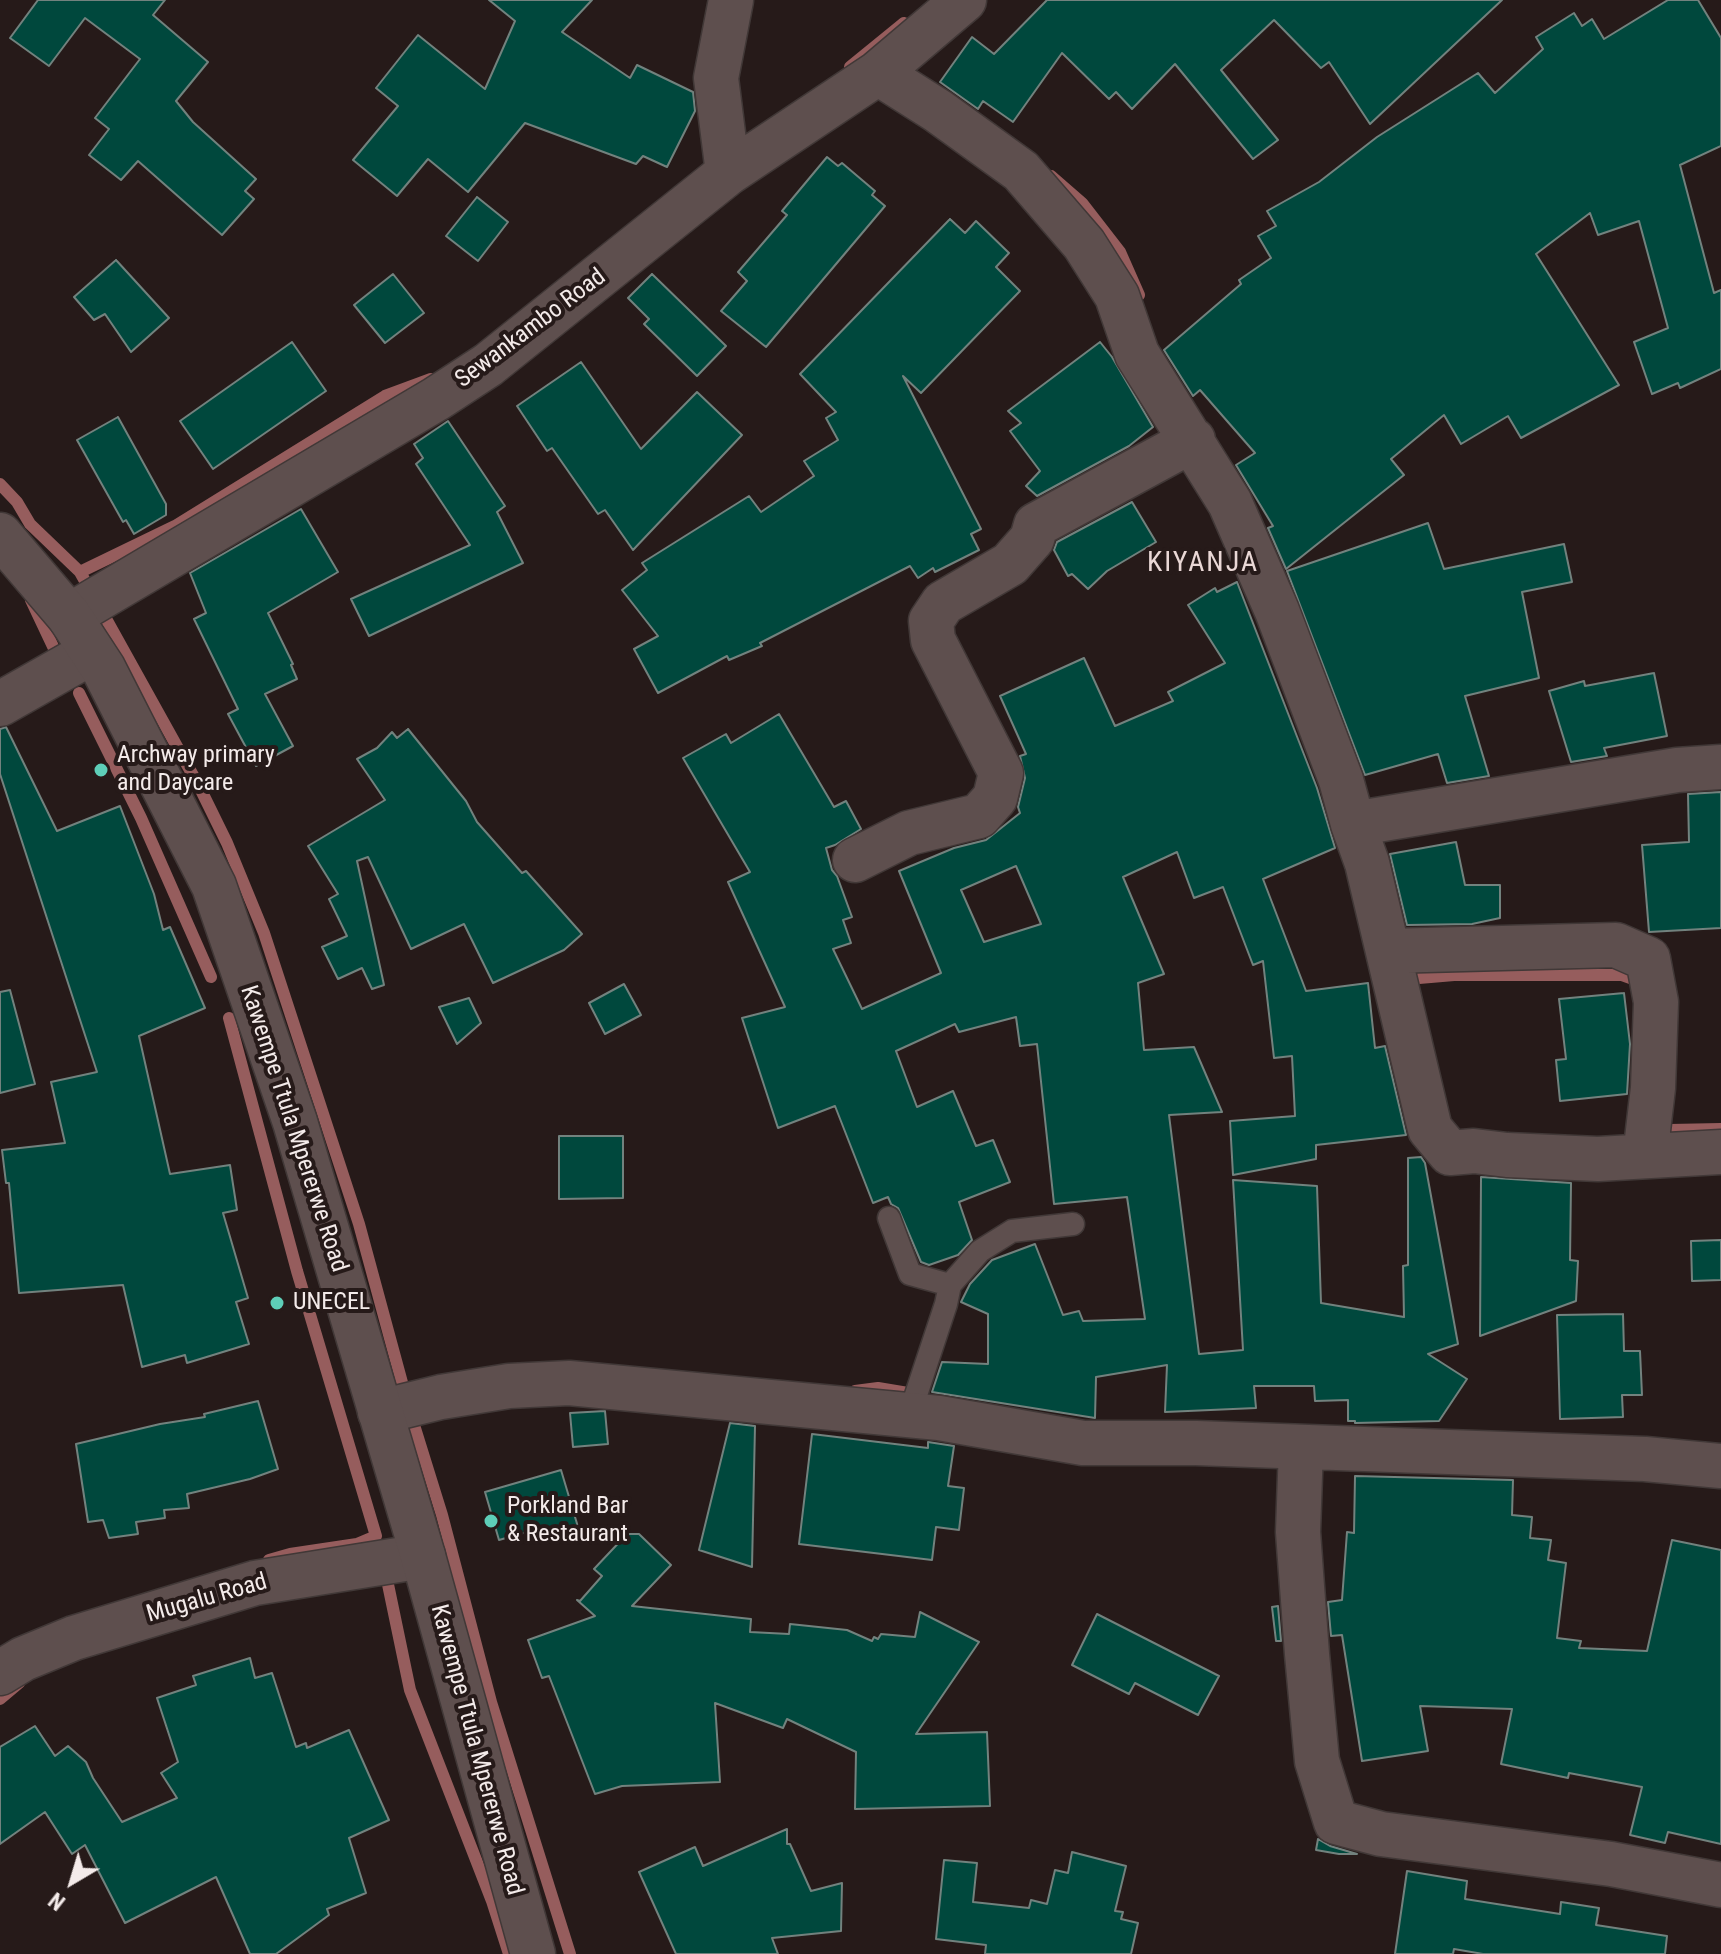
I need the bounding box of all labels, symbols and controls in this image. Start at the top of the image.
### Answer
street label: Sewankambo Road [450,263,612,395]
district label: KIYANJA [1147,547,1259,581]
place label: Archway primary and Daycare [117,742,275,798]
marker: Archway primary and Daycare [92,761,110,779]
street label: Kawempe Ttula Mpererwe Road [233,982,353,1276]
place label: UNECEL [293,1289,370,1317]
marker: UNECEL [268,1294,286,1312]
place label: Porkland Bar & Restaurant [507,1493,628,1549]
marker: Porkland Bar & Restaurant [482,1512,500,1530]
street label: Mugalu Road [143,1568,271,1630]
street label: Kawempe Ttula Mpererwe Road [423,1602,529,1898]
north arrow [32,1842,112,1922]
text: N [44,1887,70,1915]

